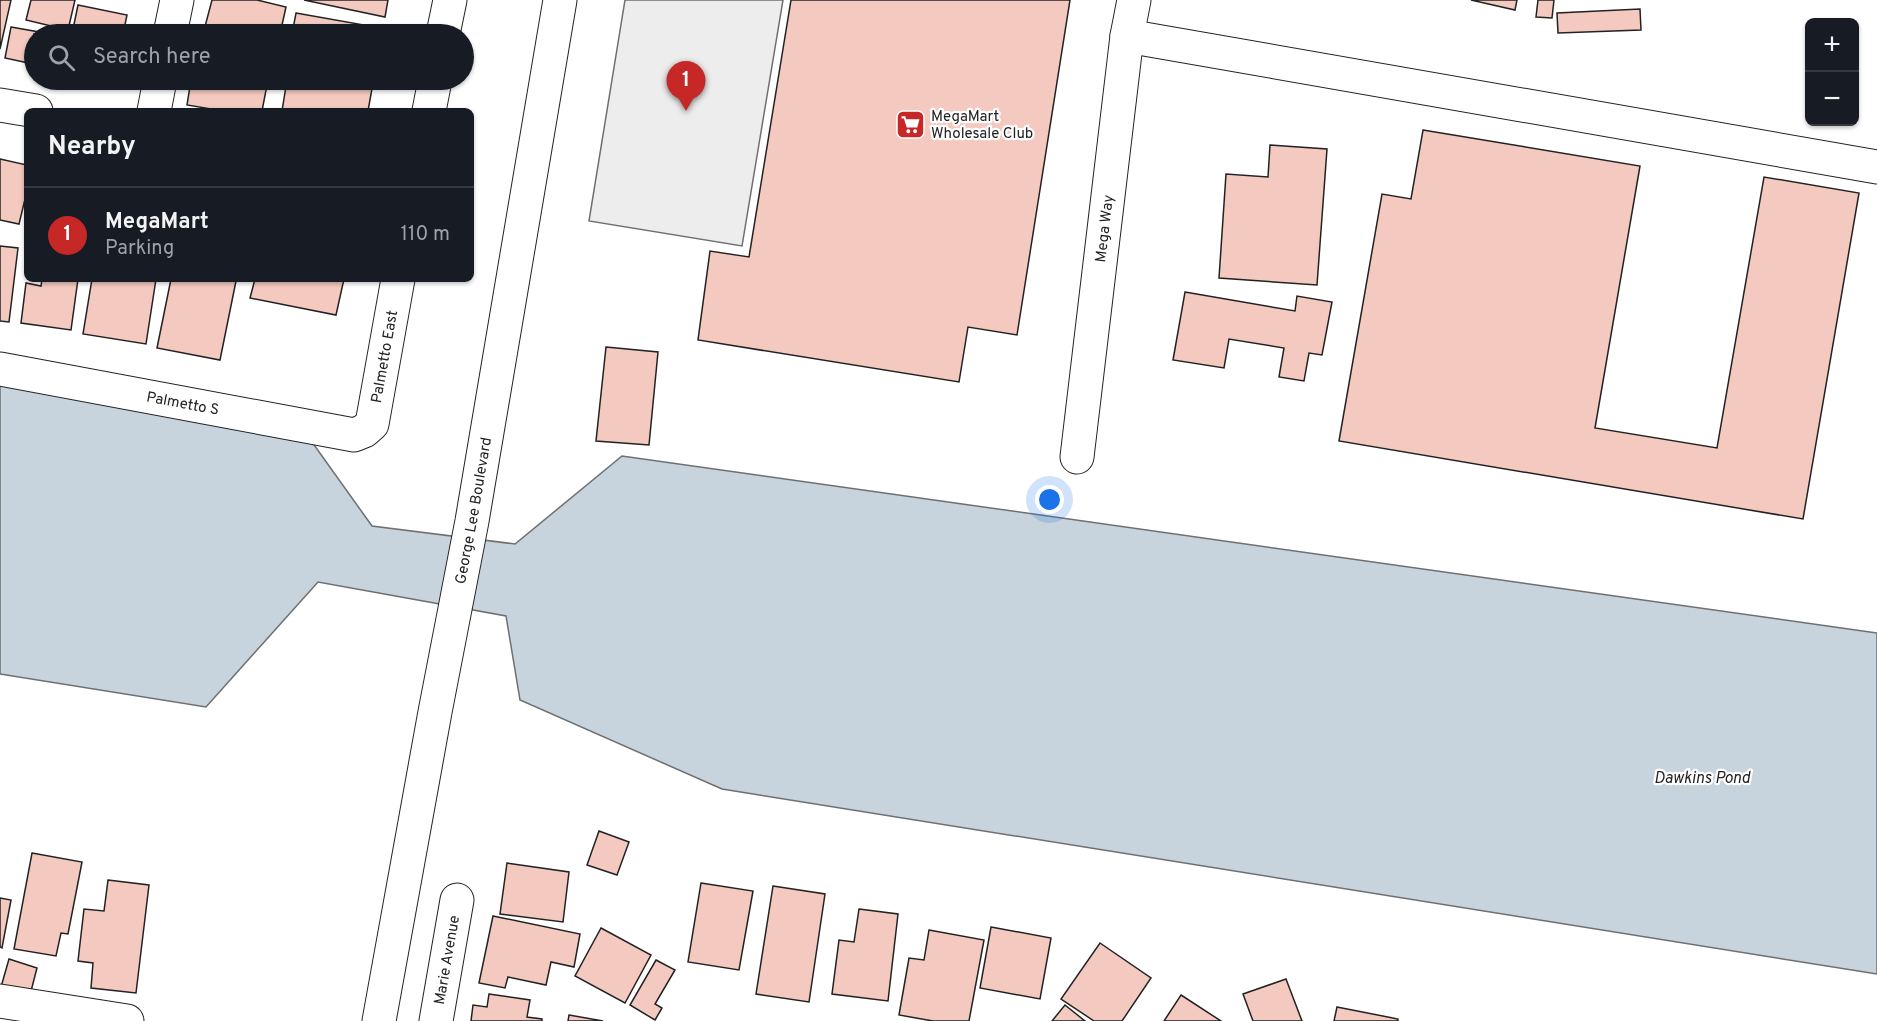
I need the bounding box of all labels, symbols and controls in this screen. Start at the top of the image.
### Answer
map controls [1805,18,1859,126]
button: + [1805,18,1859,72]
search box [24,24,474,90]
icon: search [45,41,78,74]
text: Search here [93,44,211,71]
pin: 1 [666,62,706,111]
button: − [1805,72,1859,126]
place label: MegaMart Wholesale Club [931,108,1033,144]
supermarket icon: MegaMart Wholesale Club [894,109,926,141]
text: Nearby [48,131,136,164]
street label: Mega Way [1092,194,1119,264]
text: MegaMart [105,209,209,236]
text: 1 [64,222,72,248]
text: 110 m [401,222,450,248]
text: Parking [105,236,174,262]
street label: Palmetto East [368,309,403,405]
street label: Palmetto S [145,388,221,421]
street label: George Lee Boulevard [452,436,497,586]
your location [1035,485,1064,514]
water label: Dawkins Pond [1654,769,1751,789]
street label: Marie Avenue [431,914,465,1006]

